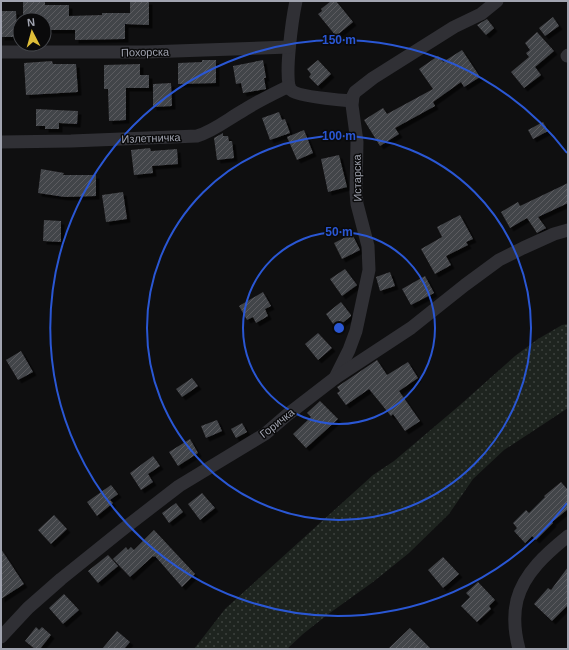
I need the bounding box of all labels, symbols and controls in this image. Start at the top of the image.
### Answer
north arrow [12,12,52,52]
text: N [26,16,36,28]
text: 150 m [322,33,356,47]
street label: Похорска [121,46,170,58]
text: 100 m [322,129,356,143]
street label: Излетничка [121,131,182,145]
street label: Истарска [351,153,363,202]
text: 50 m [325,225,353,239]
centre of rings [332,321,346,335]
street label: Горичка [257,405,297,440]

